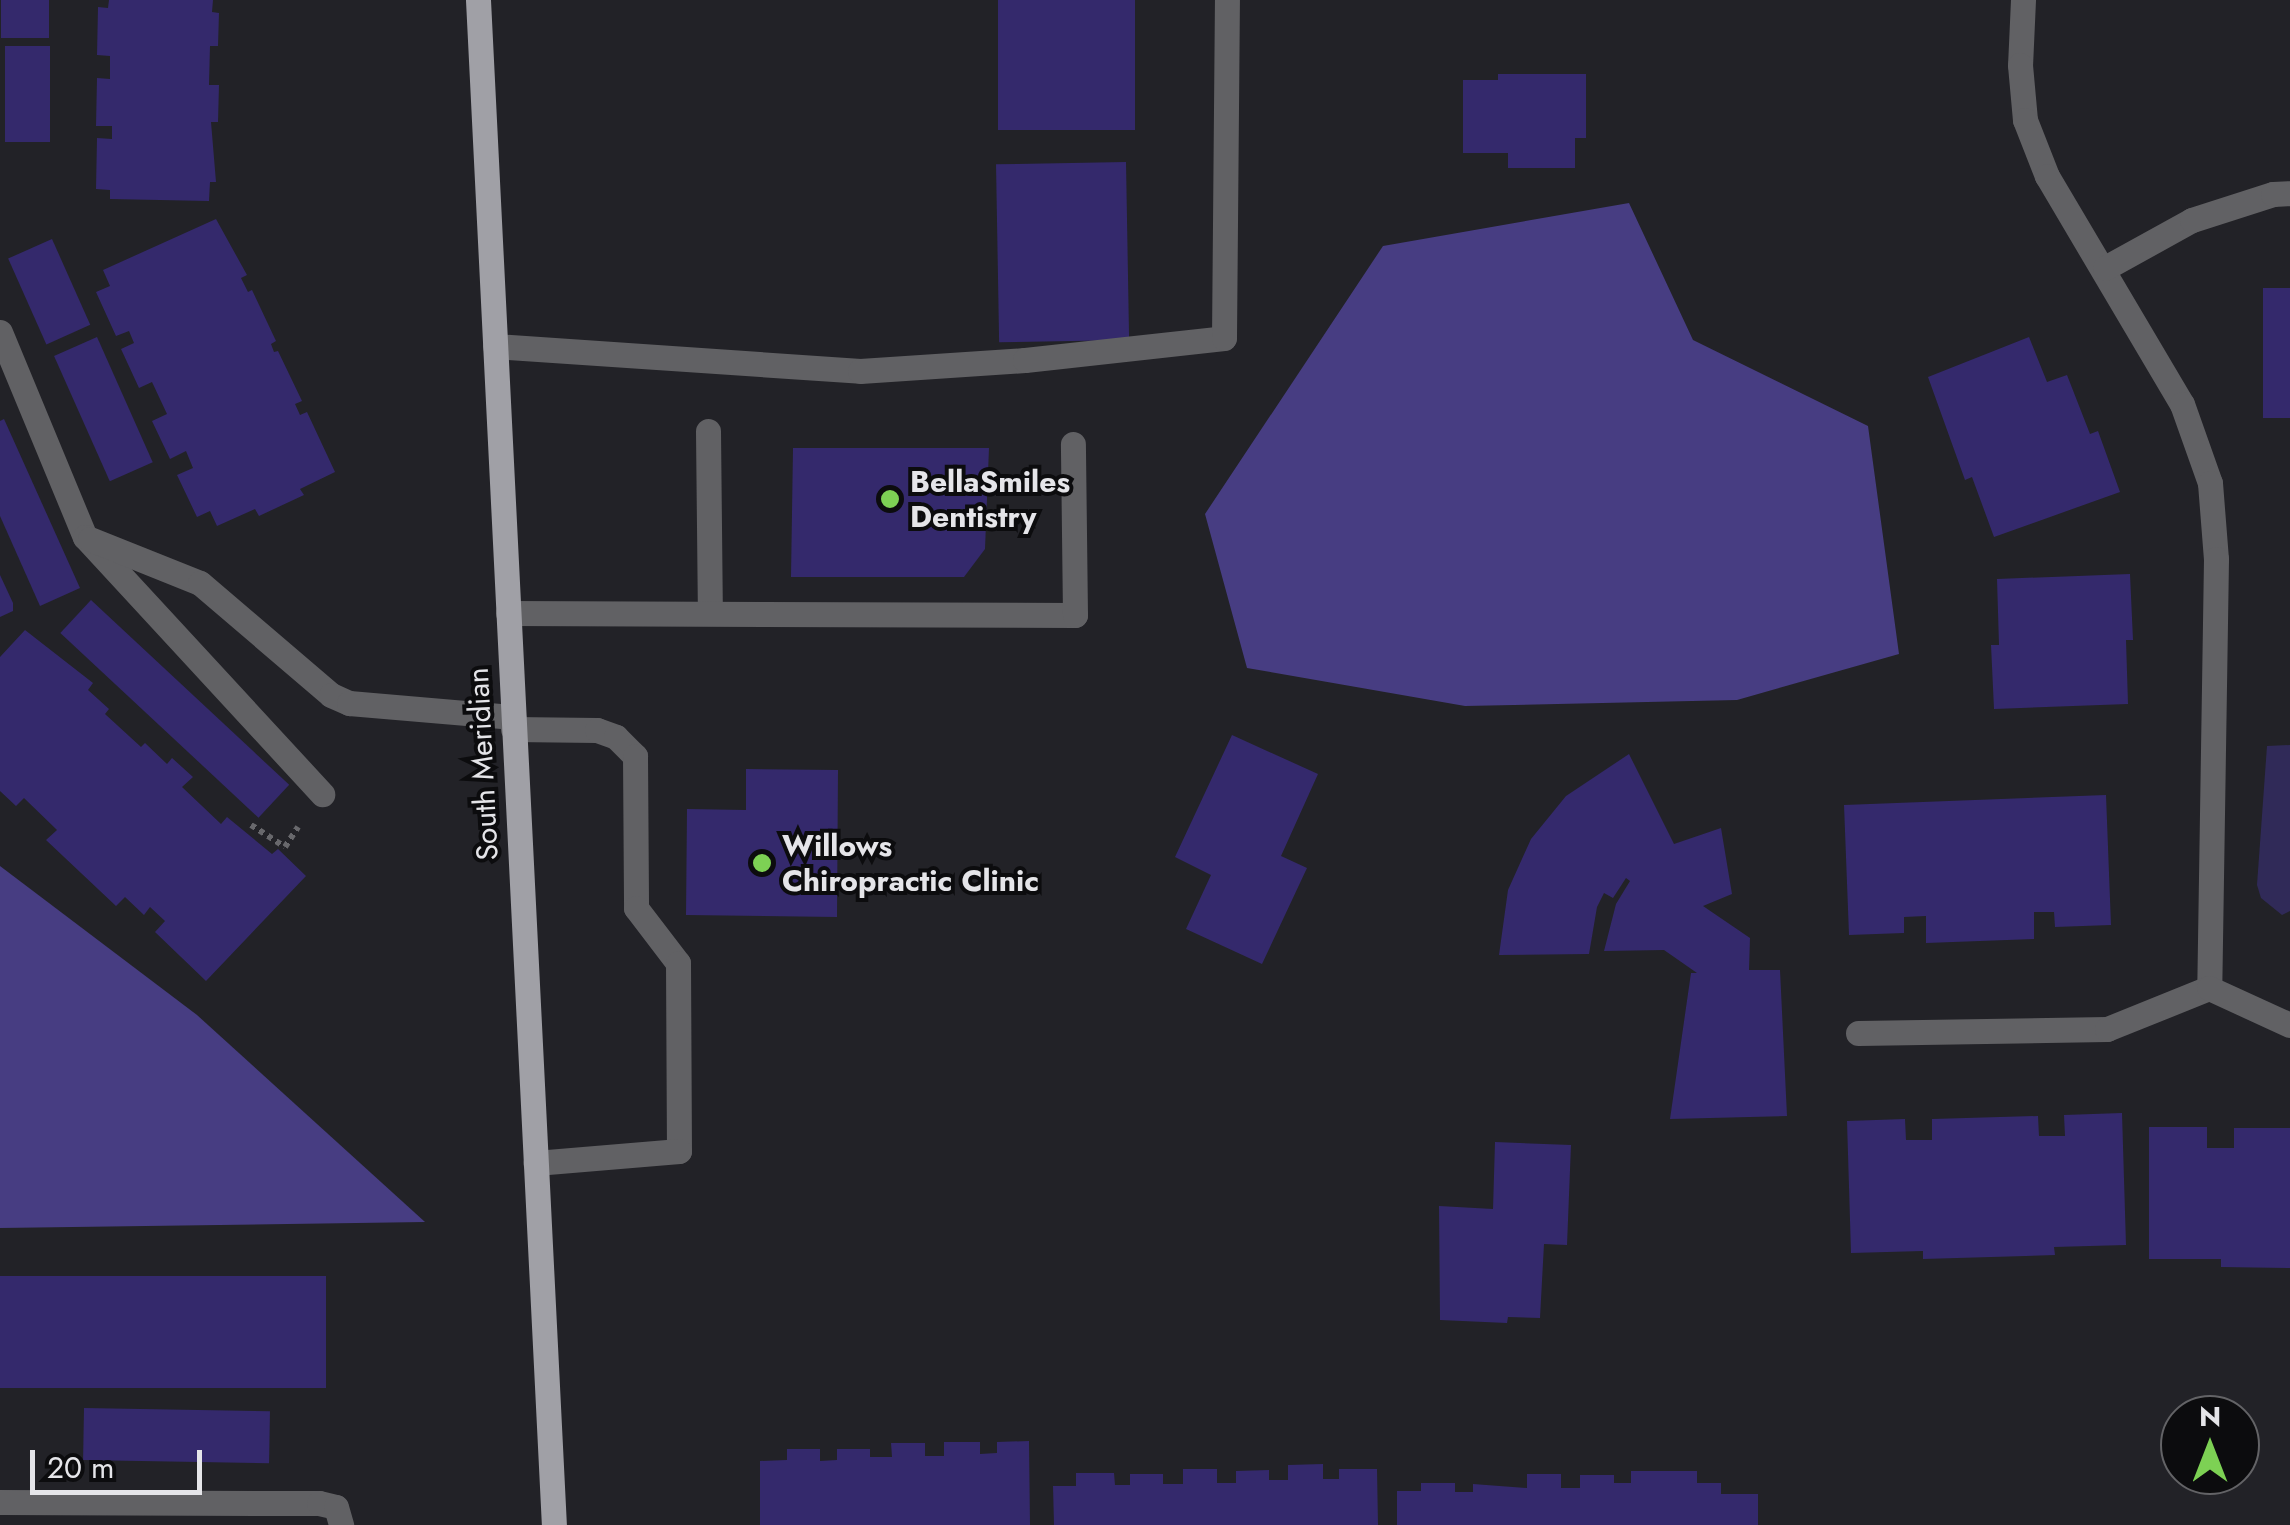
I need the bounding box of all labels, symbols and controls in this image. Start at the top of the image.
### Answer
place label: BellaSmiles Dentistry [910,464,1070,534]
marker: BellaSmiles Dentistry [879,488,901,510]
street label: South Meridian [460,666,506,862]
place label: Willows Chiropractic Clinic [782,828,1039,898]
marker: Willows Chiropractic Clinic [751,852,773,874]
north arrow [2160,1395,2260,1495]
text: N [2199,1396,2221,1437]
scale bar [35,1430,208,1492]
text: 20 m [47,1446,114,1489]

